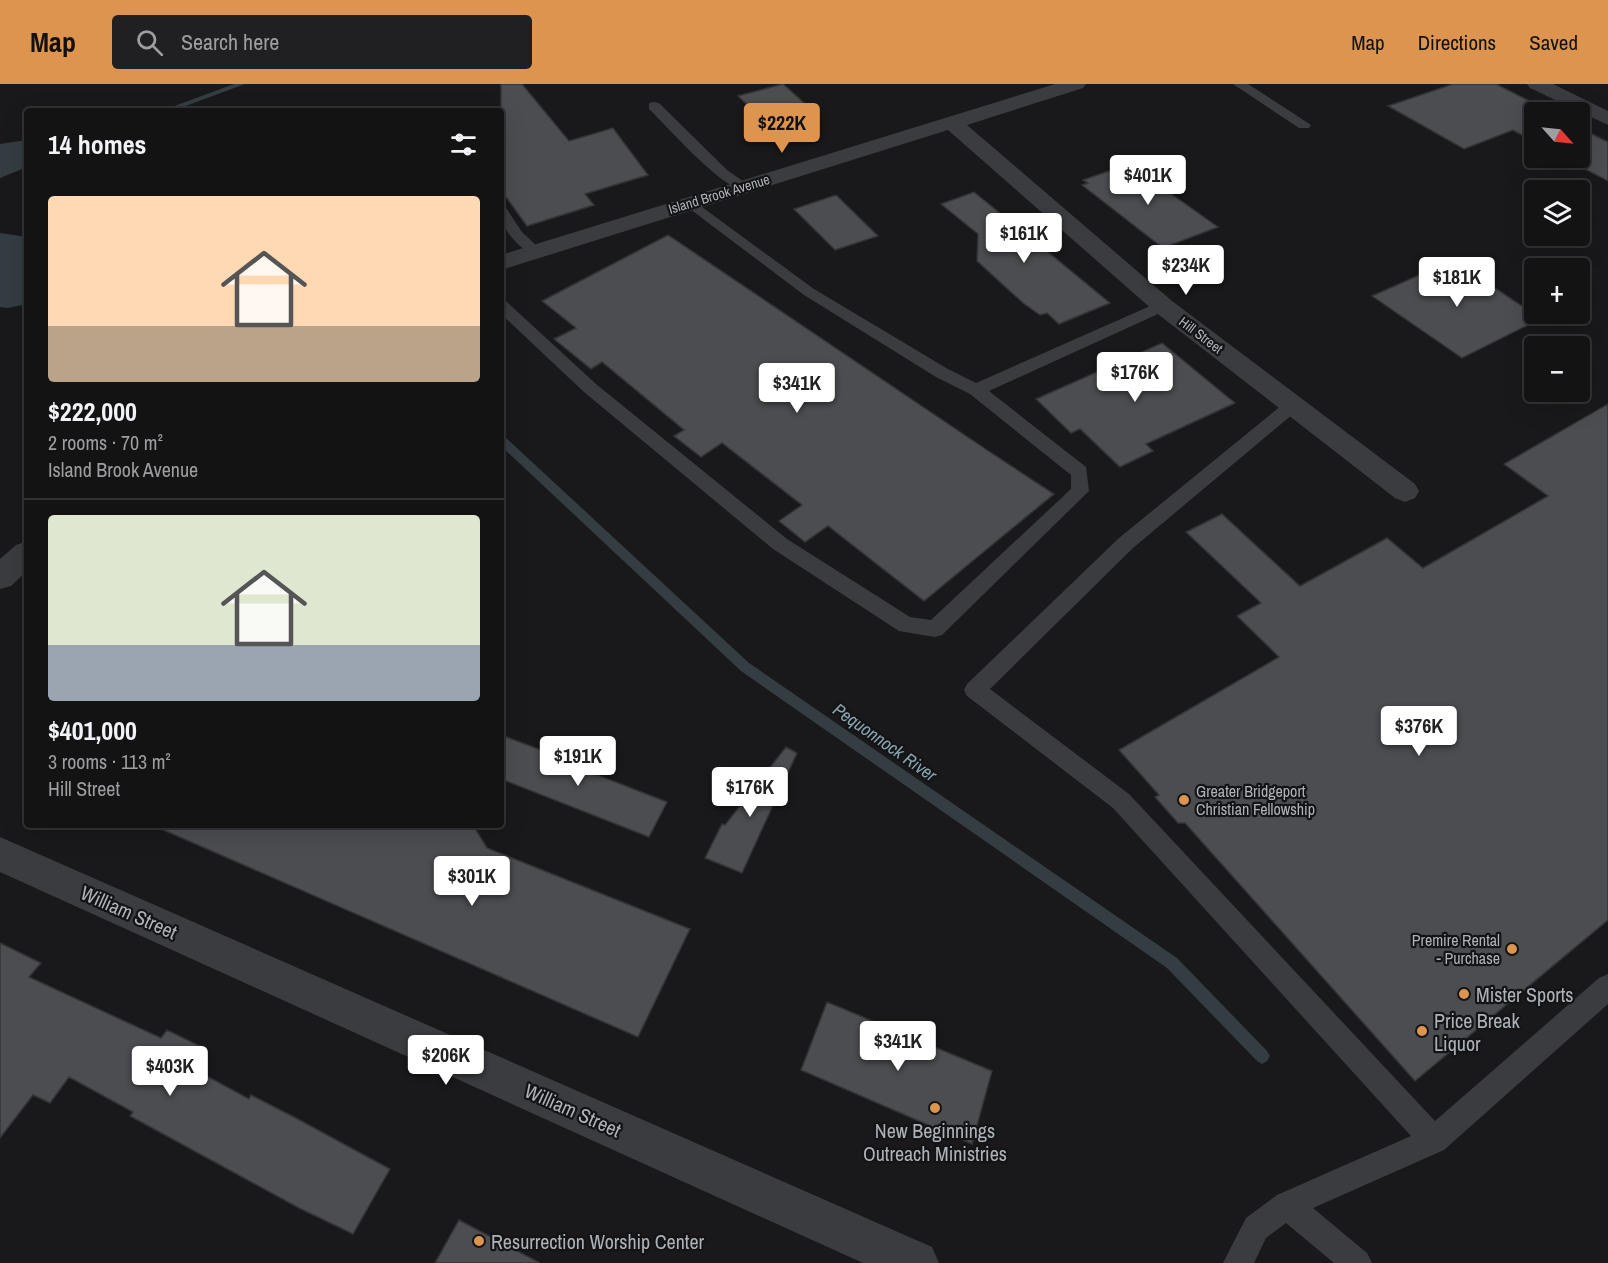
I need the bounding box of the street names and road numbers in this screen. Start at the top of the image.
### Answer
street label: Island Brook Avenue [666,170,772,218]
street label: Hill Street [1175,313,1227,357]
street label: William Street [76,879,182,945]
street label: William Street [520,1077,626,1143]

